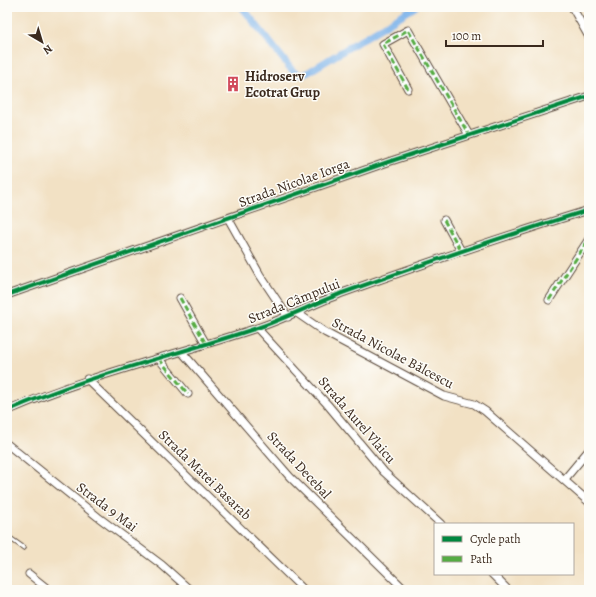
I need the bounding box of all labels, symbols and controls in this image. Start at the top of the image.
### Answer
north arrow [22,22,62,62]
scale bar [446,22,543,48]
text: 100 m [452,28,481,44]
text: N [40,41,56,58]
place label: Hidroserv Ecotrat Grup [245,67,321,102]
building icon: Hidroserv Ecotrat Grup [224,75,242,93]
street label: Strada Nicolae Iorga [236,154,352,212]
street label: Strada Câmpului [245,274,343,328]
street label: Strada Nicolae Bălcescu [329,313,458,393]
street label: Strada Aurel Vlaicu [314,372,400,468]
street label: Strada Matei Basarab [154,426,256,524]
street label: Strada Decebal [263,427,336,503]
street label: Strada 9 Mai [73,478,141,536]
legend [434,523,574,575]
text: Cycle path [470,531,521,547]
text: Path [470,551,493,567]

